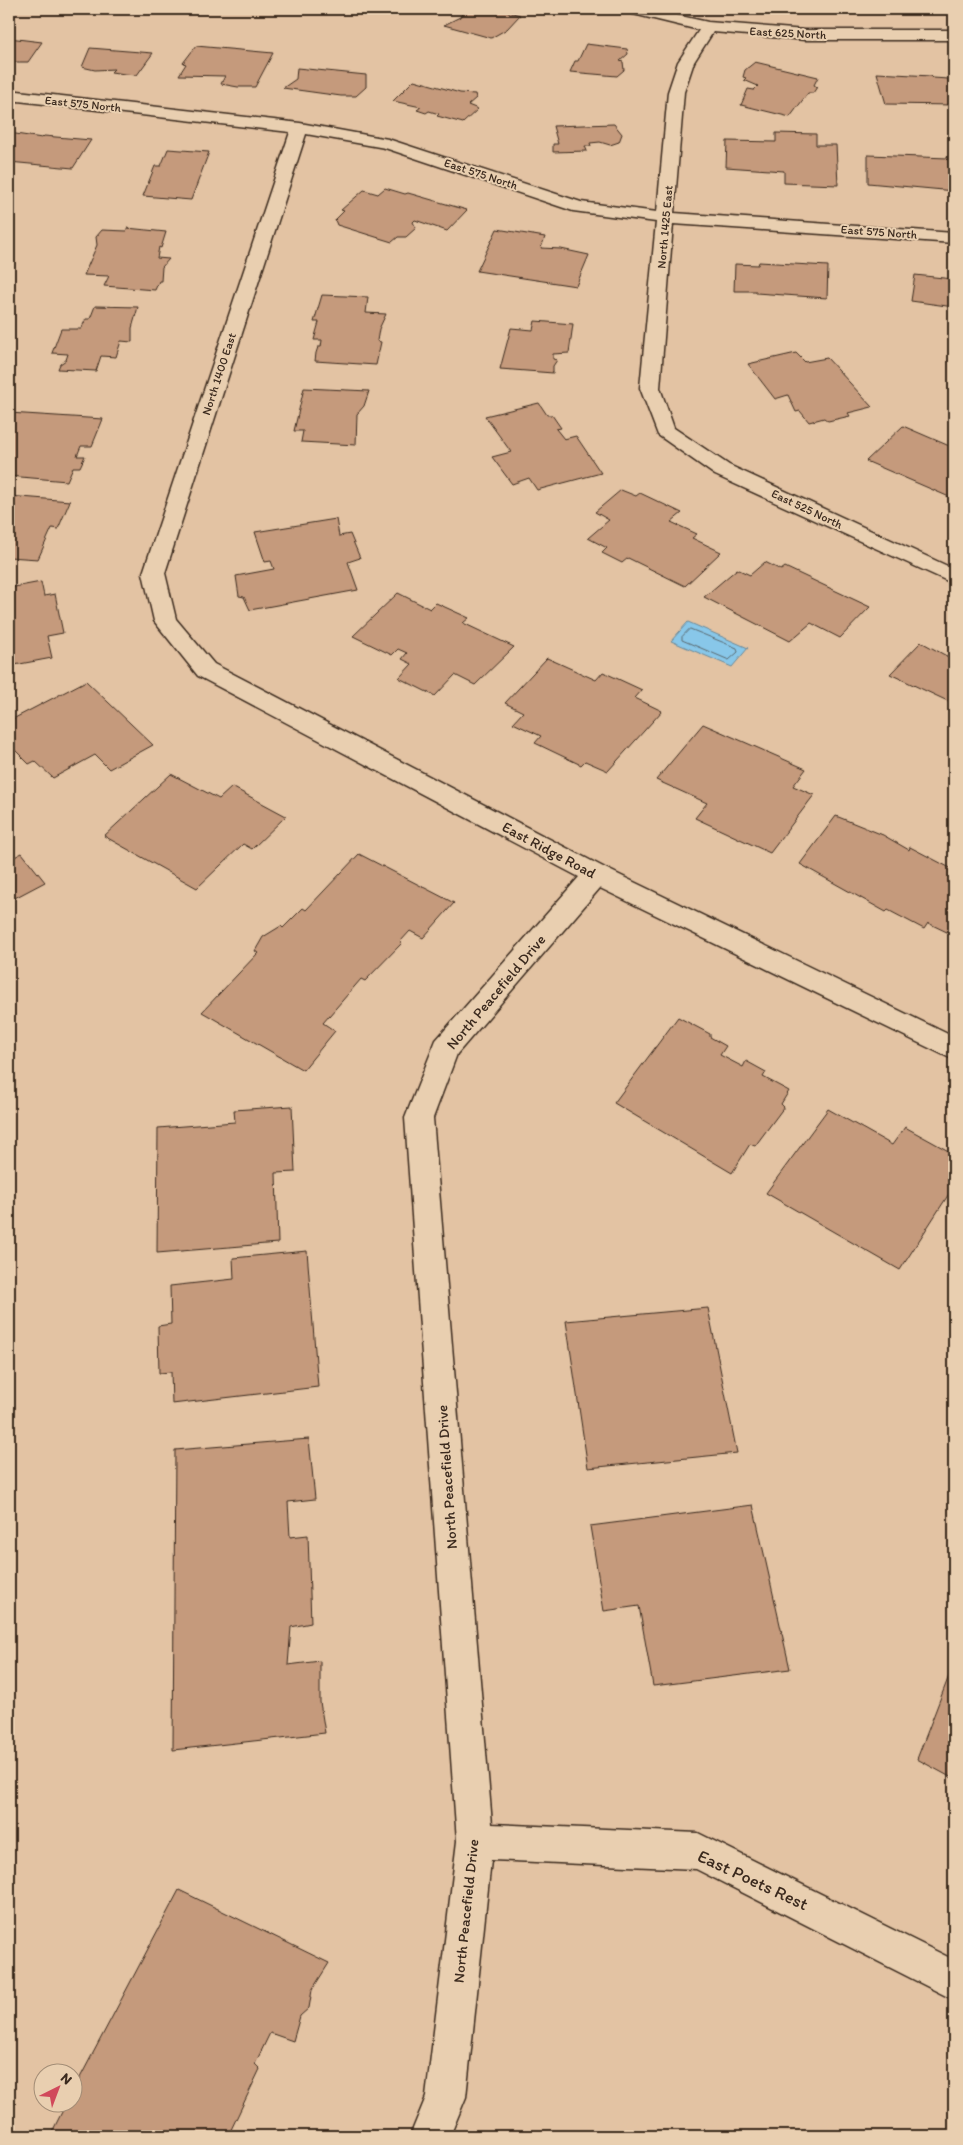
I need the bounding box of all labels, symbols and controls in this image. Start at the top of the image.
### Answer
street label: East 625 North [749,24,827,42]
street label: East 575 North [44,93,122,115]
street label: East 575 North [442,156,520,193]
street label: North 1425 East [654,184,676,269]
street label: East 575 North [840,222,918,242]
street label: North 1400 East [199,331,239,417]
street label: East 525 North [769,486,845,532]
street label: East Ridge Road [499,818,599,882]
street label: North Peacefield Drive [443,931,549,1053]
street label: North Peacefield Drive [433,1404,461,1550]
street label: North Peacefield Drive [449,1838,483,1984]
street label: East Poets Rest [694,1845,812,1915]
north arrow [32,2062,82,2112]
text: N [57,2069,76,2088]

